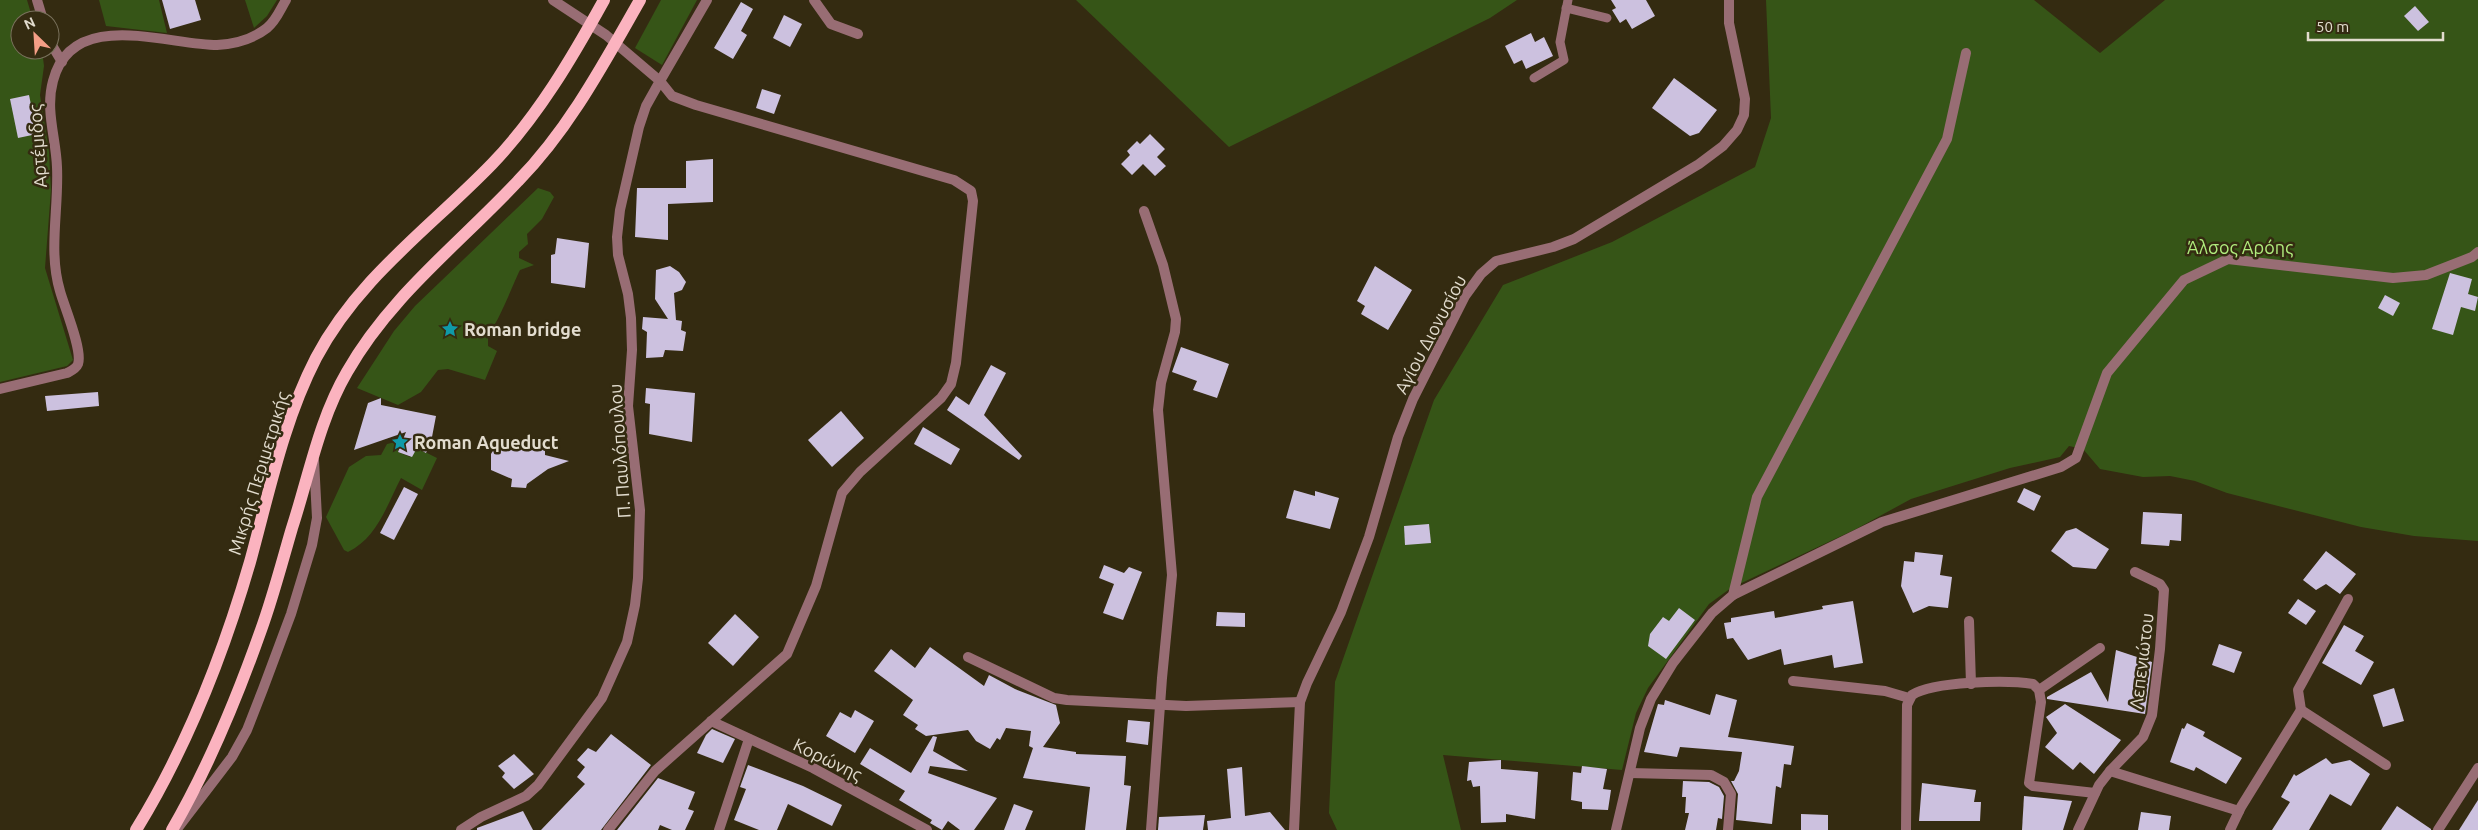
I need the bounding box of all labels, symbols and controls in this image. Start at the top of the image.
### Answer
north arrow [10,10,60,60]
scale bar [2308,10,2443,42]
text: N [21,14,38,33]
text: 50 m [2316,18,2349,35]
street label: Αρτέμιδος [24,104,51,188]
park label: Άλσος Αρόης [2187,237,2293,258]
street label: Αγίου Διονυσίου [1390,271,1470,397]
place icon: Roman bridge [440,319,460,339]
place label: Roman bridge [464,319,581,339]
street label: Π. Παυλόπουλου [604,383,634,519]
street label: Μικρής Περιμετρικής [224,389,293,557]
place icon: Roman Aqueduct [390,432,410,452]
place label: Roman Aqueduct [414,432,559,452]
street label: Λεπενιώτου [2125,612,2157,710]
street label: Κορώνης [790,734,866,785]

